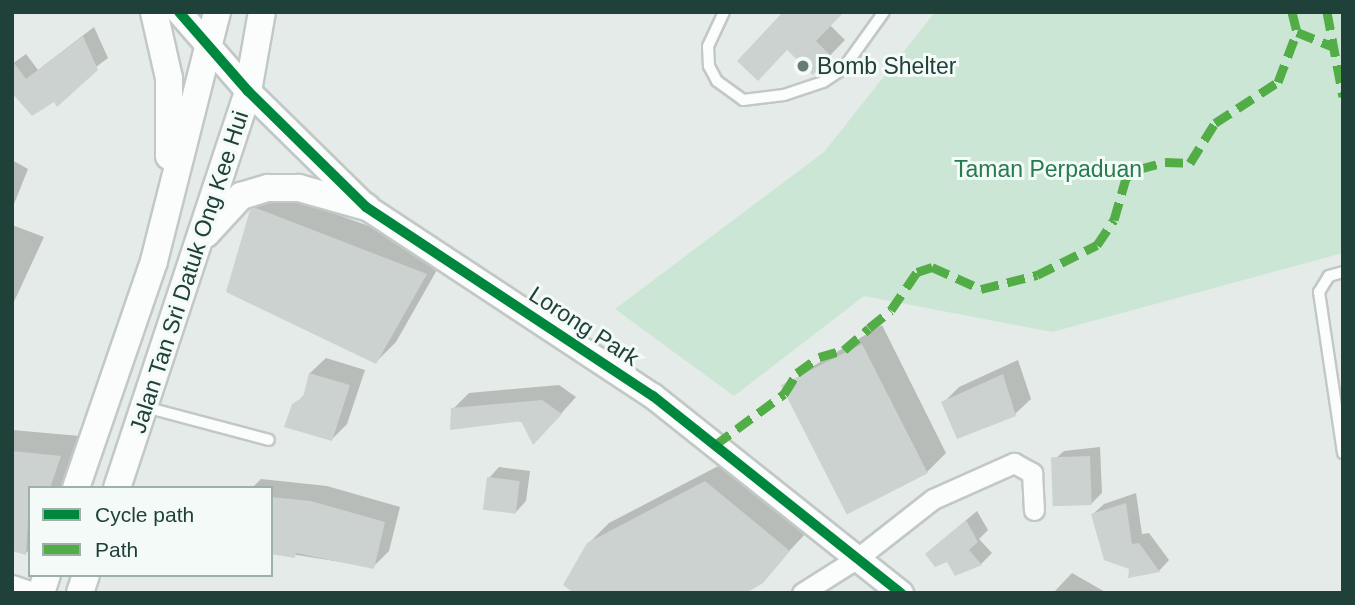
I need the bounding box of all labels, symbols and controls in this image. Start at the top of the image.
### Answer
place label: Bomb Shelter [817,52,956,80]
marker: Bomb Shelter [795,58,811,74]
street label: Jalan Tan Sri Datuk Ong Kee Hui [124,107,254,437]
park label: Taman Perpaduan [954,155,1142,183]
street label: Lorong Park [524,280,644,372]
legend [28,486,273,577]
text: Cycle path [95,503,194,526]
text: Path [95,538,138,561]

